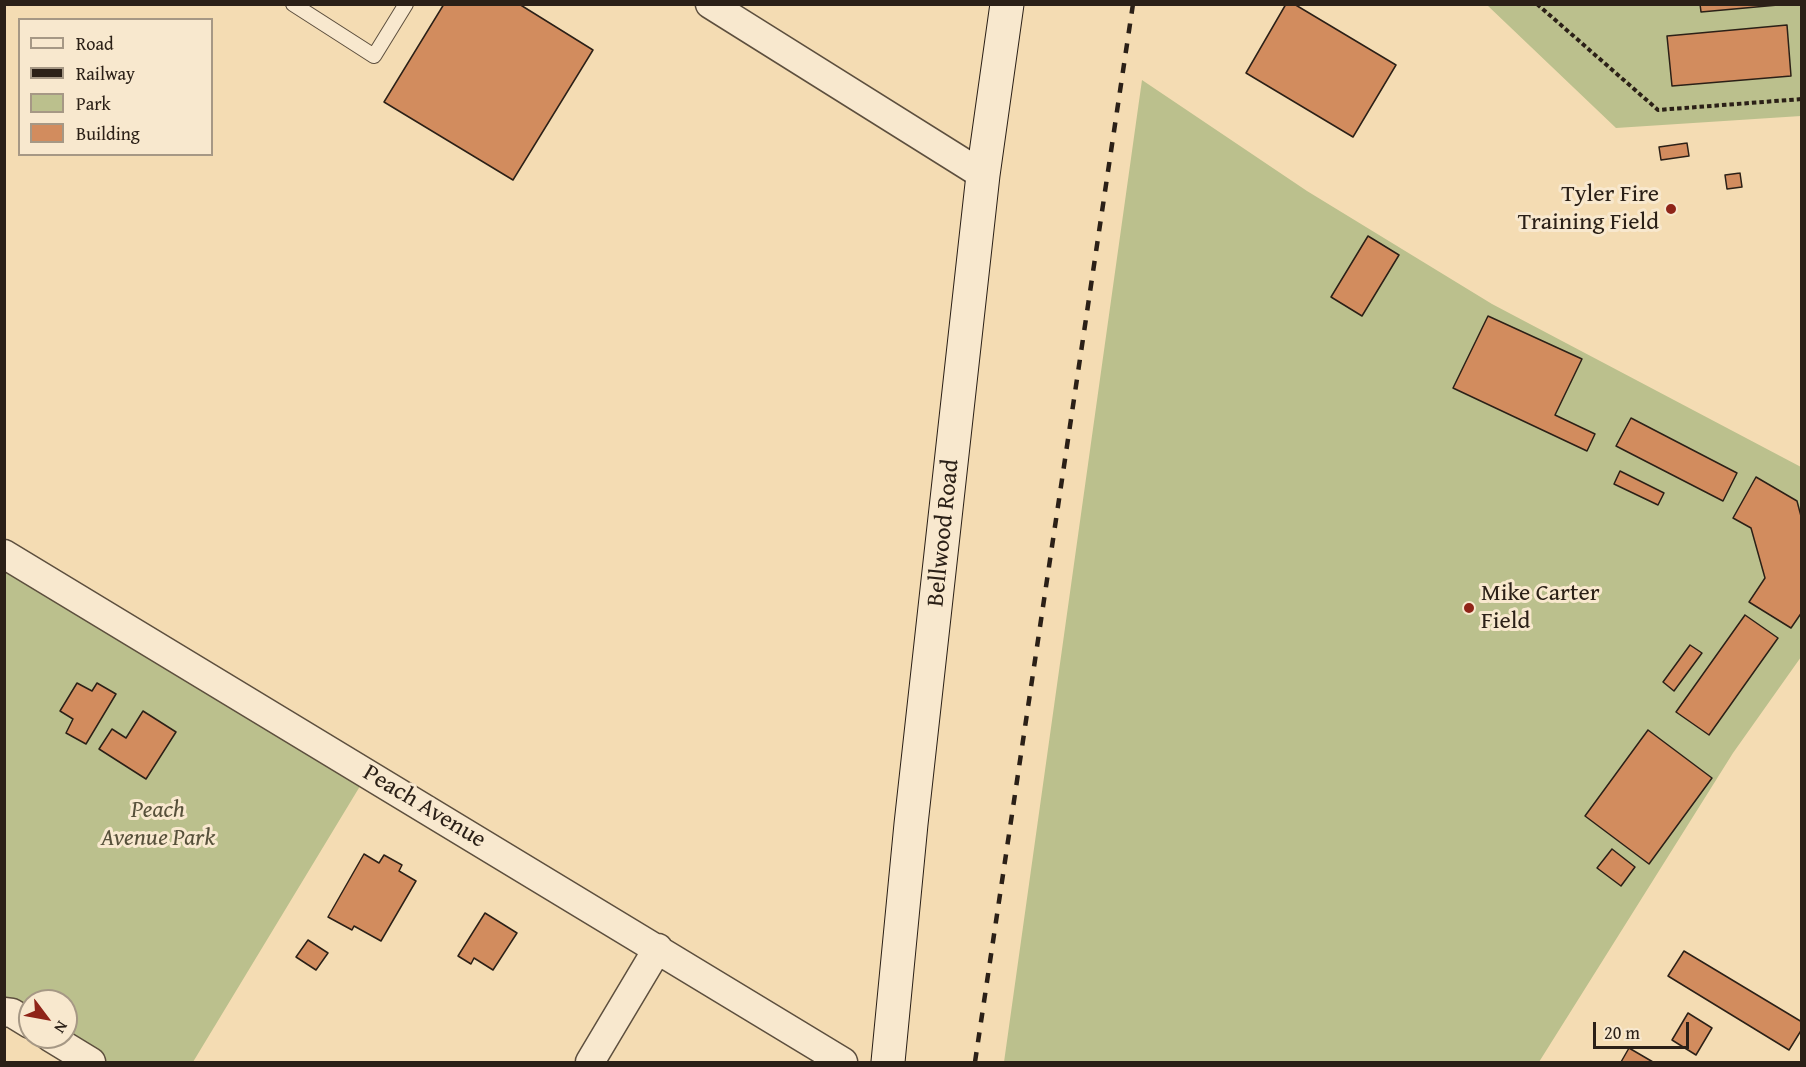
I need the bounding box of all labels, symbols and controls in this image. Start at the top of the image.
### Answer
legend [18,18,213,156]
text: Road [76,30,114,57]
text: Railway [76,60,135,87]
text: Park [76,90,111,117]
text: Building [76,120,140,147]
place label: Tyler Fire Training Field [1518,181,1659,237]
marker: Tyler Fire Training Field [1664,202,1678,216]
street label: Bellwood Road [922,458,966,608]
place label: Mike Carter Field [1481,580,1600,636]
marker: Mike Carter Field [1462,601,1476,615]
street label: Peach Avenue [357,759,491,855]
park label: Peach Avenue Park [101,797,215,853]
north arrow [18,989,78,1049]
scale bar [1596,1010,1692,1048]
text: N [49,1017,75,1038]
text: 20 m [1604,1019,1640,1046]

